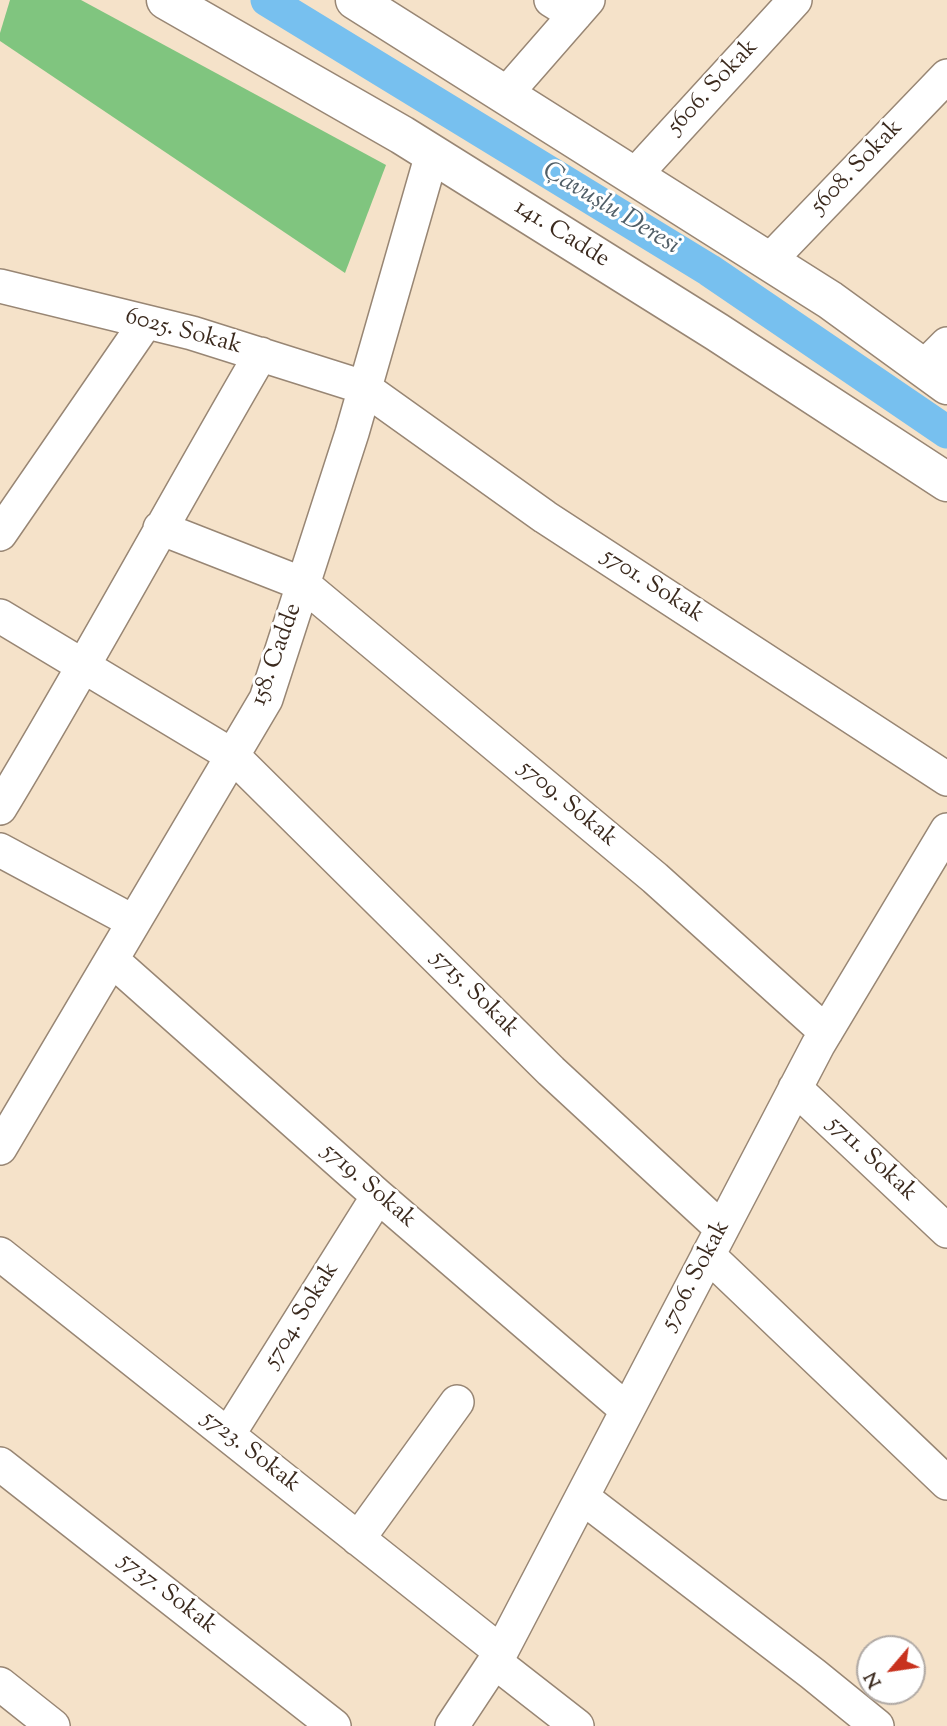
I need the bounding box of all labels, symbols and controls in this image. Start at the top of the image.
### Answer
street label: 5606. Sokak [663,34,765,142]
street label: 5608. Sokak [806,115,910,221]
water label: Çavuşlu Deresi [536,157,684,263]
street label: 141. Cadde [508,194,614,276]
street label: 6025. Sokak [122,304,244,362]
street label: 5701. Sokak [595,543,709,631]
street label: 158. Cadde [246,600,310,710]
street label: 5709. Sokak [512,755,622,855]
street label: 5715. Sokak [424,945,524,1045]
street label: 5711. Sokak [820,1111,922,1209]
street label: 5719. Sokak [315,1138,421,1236]
street label: 5706. Sokak [656,1216,738,1336]
street label: 5704. Sokak [259,1258,347,1374]
street label: 5723. Sokak [195,1406,305,1500]
street label: 5737. Sokak [112,1548,222,1642]
north arrow [856,1635,926,1705]
text: N [858,1666,889,1693]

